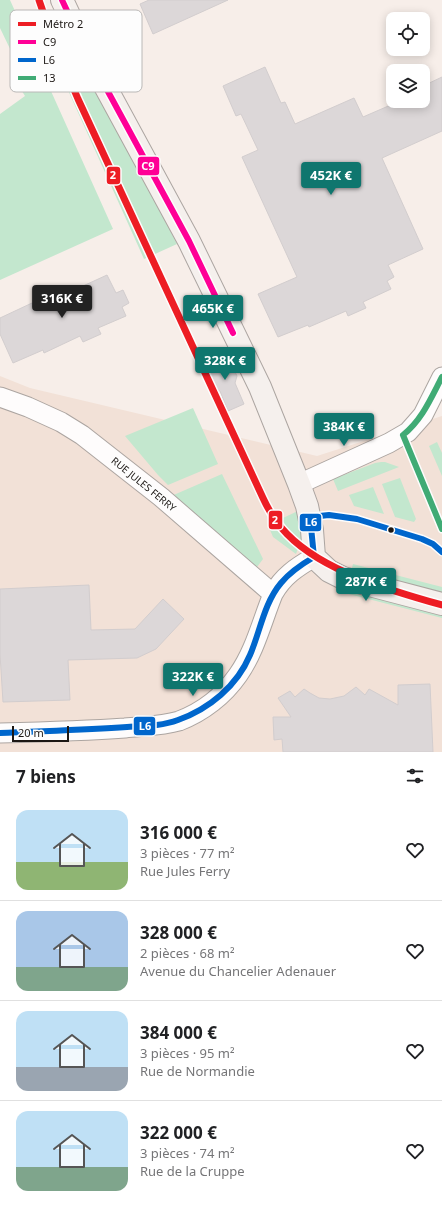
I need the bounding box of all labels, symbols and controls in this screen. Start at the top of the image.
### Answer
legend [10,10,142,92]
map controls [386,12,430,108]
button: locate [386,12,430,56]
text: Métro 2 [43,16,83,31]
text: C9 [43,34,56,49]
text: L6 [43,52,55,67]
button: layers [386,64,430,108]
text: 13 [43,70,56,85]
line badge: C9 [137,156,160,176]
text: C9 [141,158,155,173]
pin: 452K € [298,162,364,196]
line badge: 2 [106,166,121,185]
text: 452K € [310,166,352,184]
text: 2 [110,167,116,182]
pin: 316K € [29,285,95,319]
text: 316K € [41,289,83,307]
pin: 465K € [180,295,246,329]
text: 465K € [192,299,234,317]
pin: 328K € [192,347,258,381]
text: 328K € [204,351,246,369]
pin: 384K € [311,413,377,447]
text: 384K € [323,417,365,435]
street label: RUE JULES FERRY [109,454,180,515]
line badge: 2 [268,510,283,530]
text: 2 [272,512,278,527]
line badge: L6 [299,513,322,532]
text: L6 [305,514,317,529]
unlabelled marker [386,525,396,535]
pin: 287K € [333,568,399,602]
text: 287K € [345,572,387,590]
pin: 322K € [160,663,226,697]
text: 322K € [172,667,214,685]
line badge: L6 [133,716,156,736]
text: L6 [139,718,151,733]
scale bar [12,724,69,743]
text: 20 m [18,725,44,740]
text: 7 biens [16,765,76,788]
icon: filters [404,765,426,787]
text: 316 000 € [140,821,217,844]
icon: home [48,826,96,874]
icon: heart [404,839,426,861]
text: 3 pièces · 77 m² [140,844,235,862]
text: Rue Jules Ferry [140,862,230,880]
text: 328 000 € [140,921,217,944]
icon: home [48,927,96,975]
icon: heart [404,940,426,962]
text: 2 pièces · 68 m² [140,944,235,962]
text: Avenue du Chancelier Adenauer [140,962,336,980]
text: 384 000 € [140,1021,217,1044]
icon: home [48,1027,96,1075]
icon: heart [404,1040,426,1062]
text: 3 pièces · 95 m² [140,1044,235,1062]
text: Rue de Normandie [140,1062,255,1080]
text: 322 000 € [140,1121,217,1144]
icon: home [48,1127,96,1175]
icon: heart [404,1140,426,1162]
text: 3 pièces · 74 m² [140,1144,235,1162]
text: Rue de la Cruppe [140,1162,245,1180]

